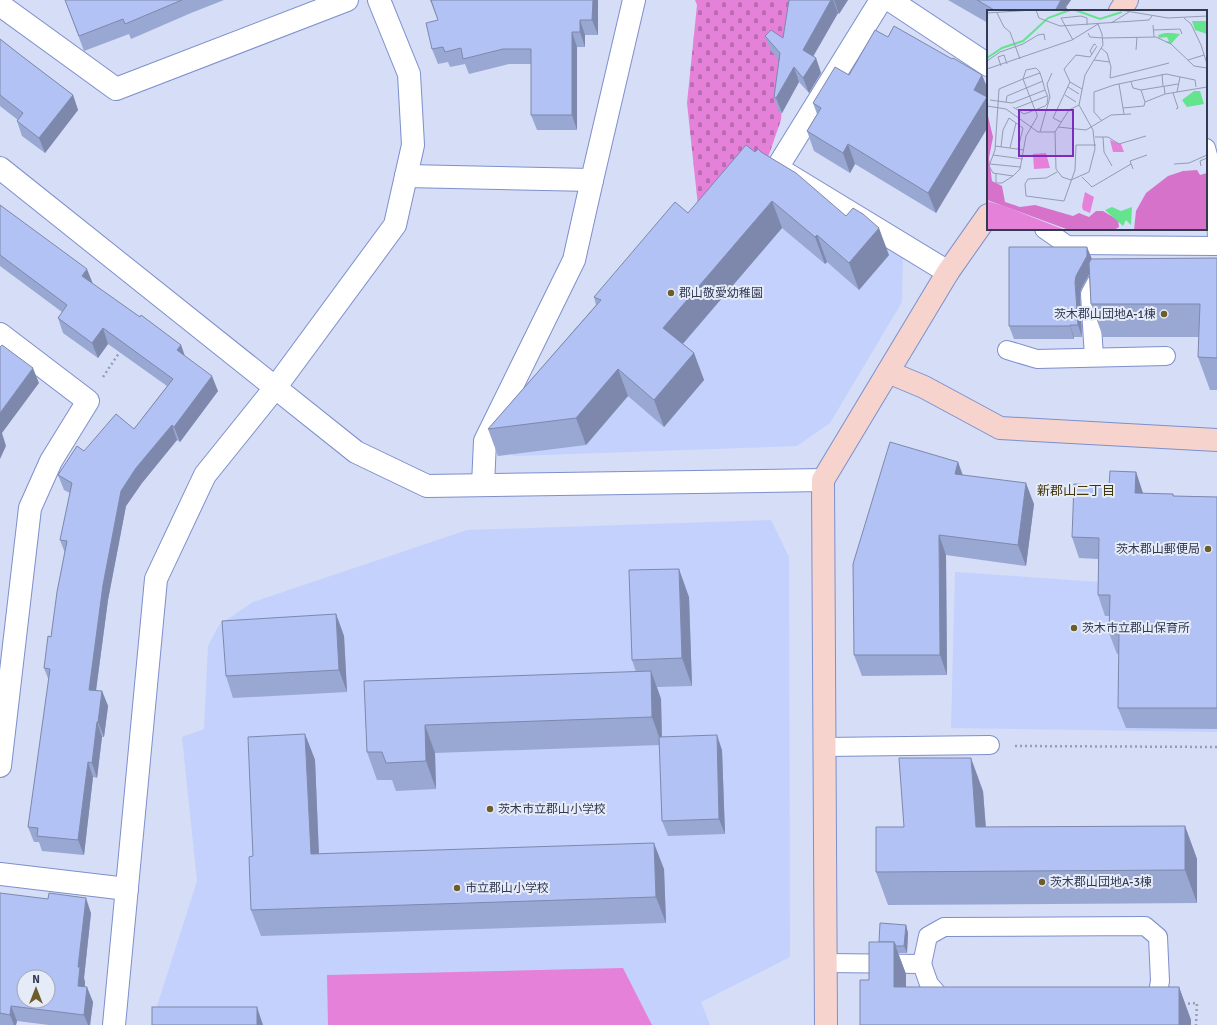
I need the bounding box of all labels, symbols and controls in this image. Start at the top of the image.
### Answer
inset map [987,10,1207,230]
place label: 郡山敬愛幼稚園 [679,286,763,301]
marker: 郡山敬愛幼稚園 [666,288,676,298]
place label: 茨木郡山団地A-1棟 [1054,307,1156,322]
marker: 茨木郡山団地A-1棟 [1159,309,1169,319]
district label: 新郡山二丁目 [1037,483,1115,499]
place label: 茨木郡山郵便局 [1116,542,1200,557]
marker: 茨木郡山郵便局 [1203,544,1213,554]
place label: 茨木市立郡山保育所 [1082,621,1190,636]
marker: 茨木市立郡山保育所 [1069,623,1079,633]
place label: 茨木市立郡山小学校 [498,802,606,817]
marker: 茨木市立郡山小学校 [485,804,495,814]
place label: 茨木郡山団地A-3棟 [1050,875,1152,890]
marker: 茨木郡山団地A-3棟 [1037,877,1047,887]
place label: 市立郡山小学校 [465,881,549,896]
marker: 市立郡山小学校 [452,883,462,893]
north arrow [16,969,56,1009]
text: N [32,973,40,986]

